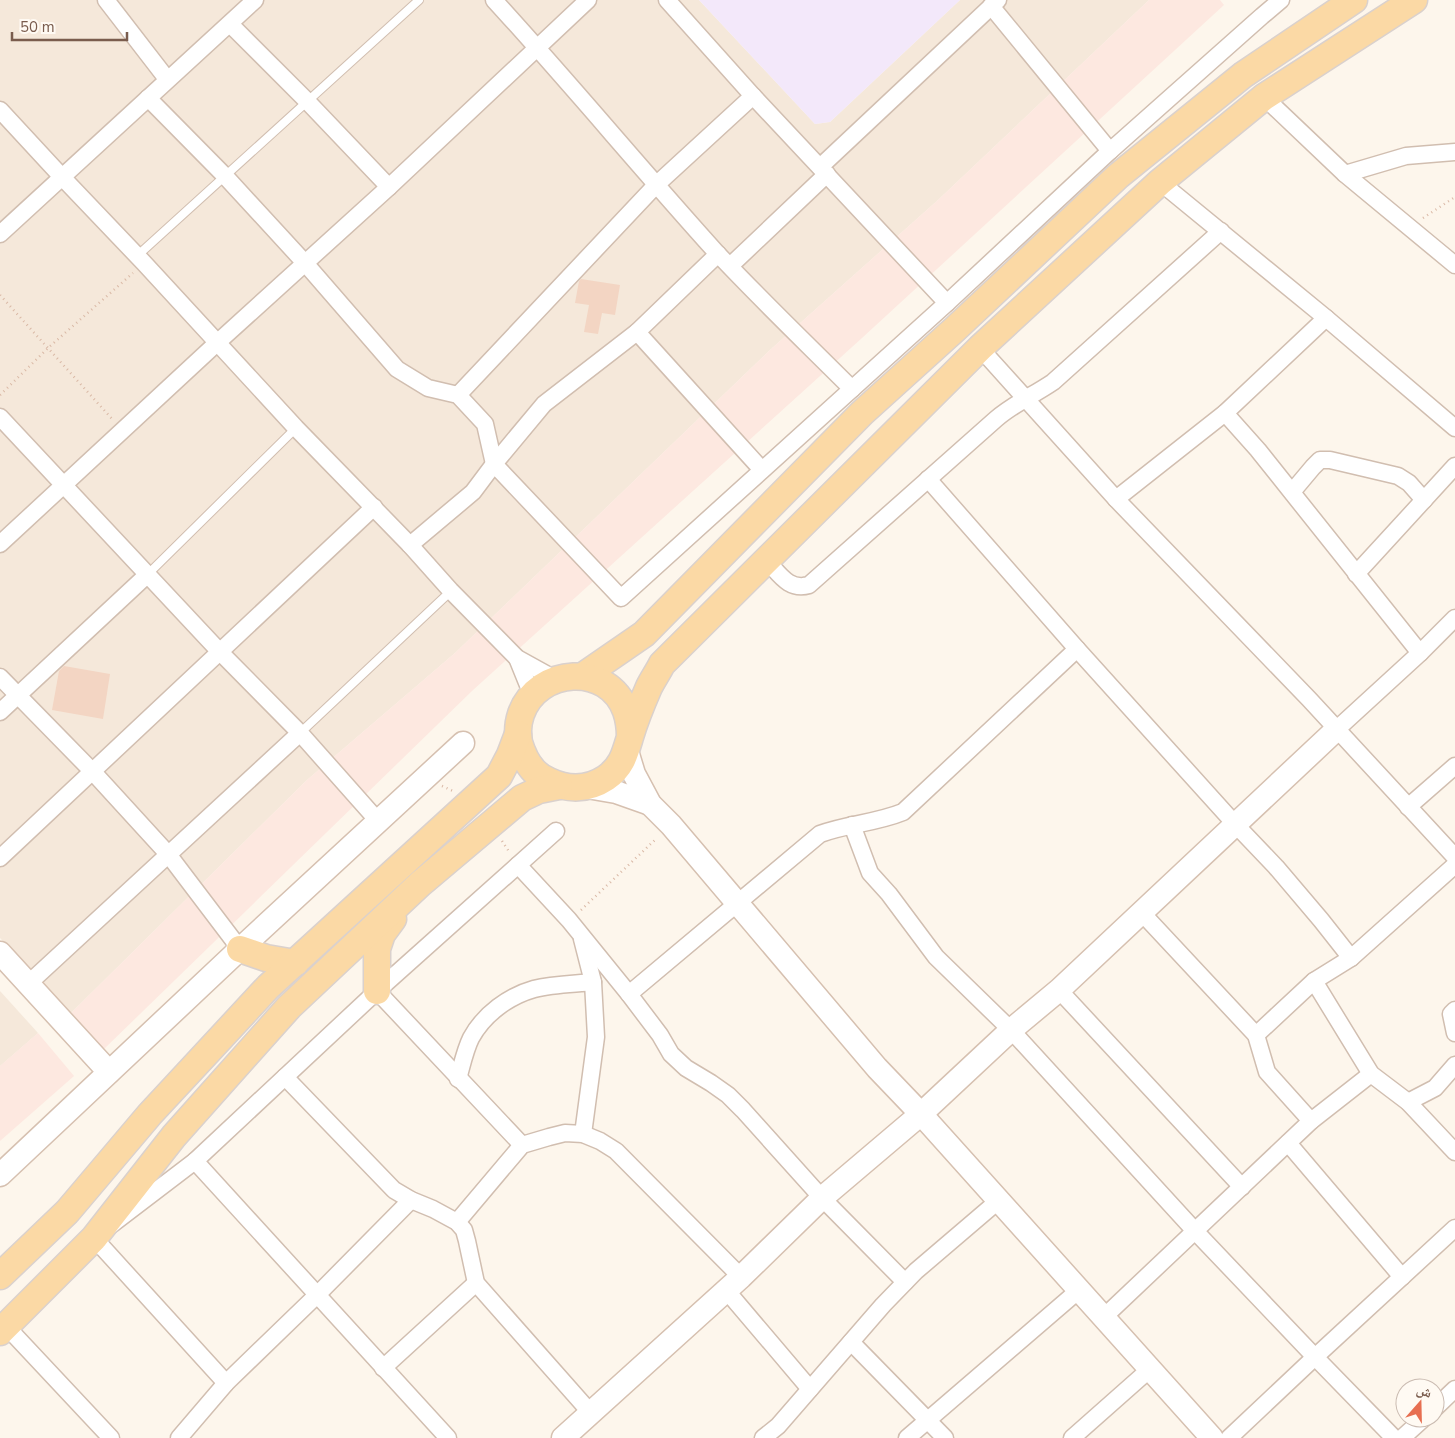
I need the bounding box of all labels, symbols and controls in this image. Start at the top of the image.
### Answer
scale bar [12,10,128,42]
text: 50 m [20,17,55,37]
north arrow [1395,1378,1445,1428]
text: ش [1414,1380,1435,1403]

